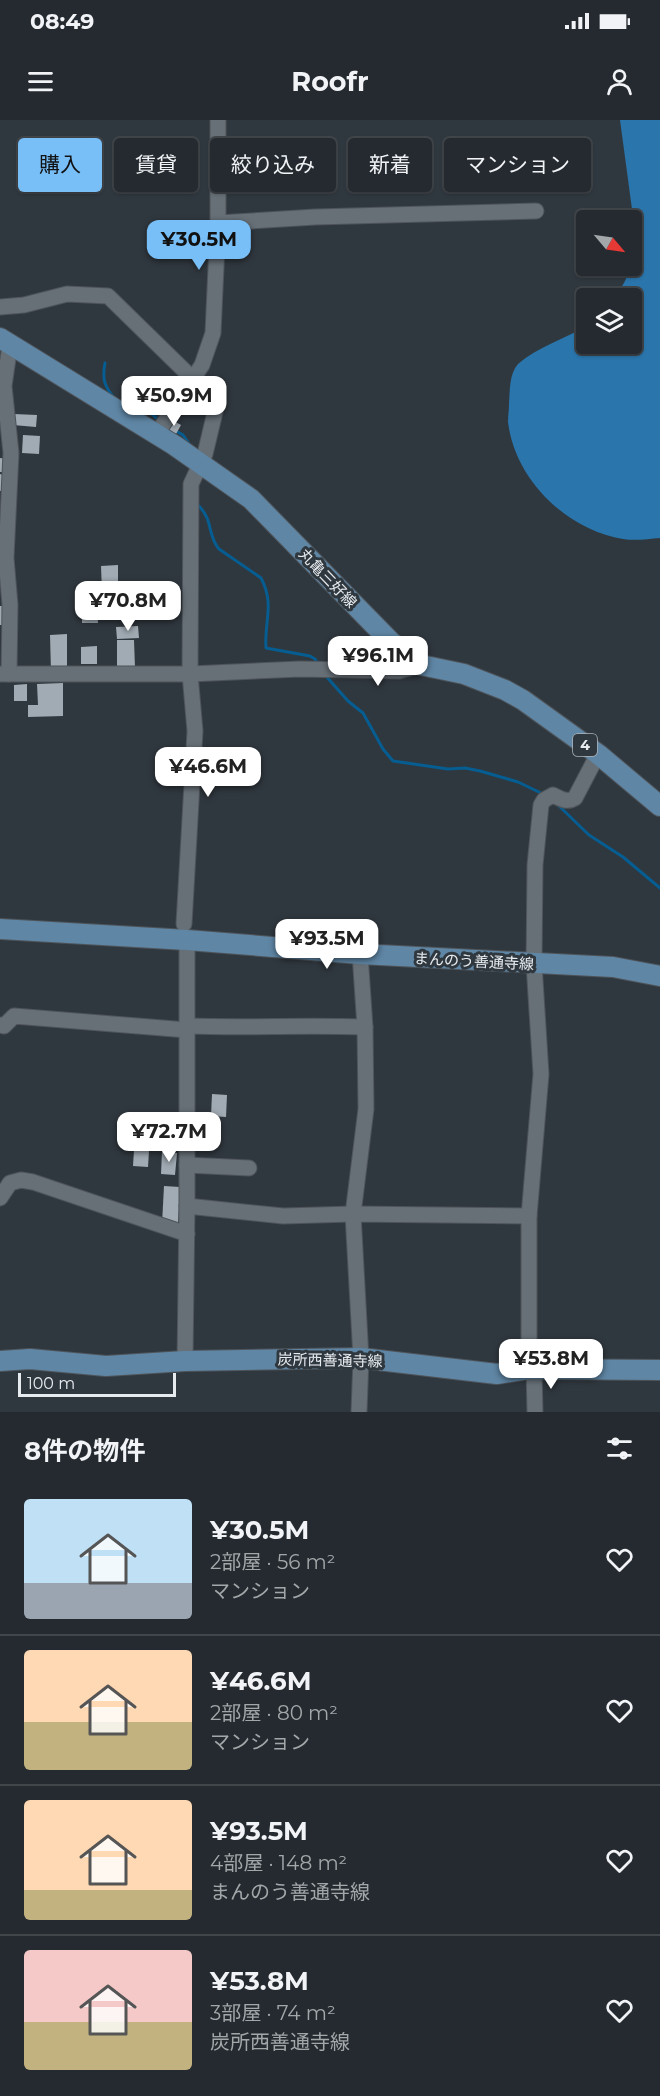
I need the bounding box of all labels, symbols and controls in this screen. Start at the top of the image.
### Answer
text: 08:49 [30,8,94,35]
icon: menu [24,65,57,98]
text: Roofr [291,65,369,98]
icon: person [603,65,636,98]
chip: 購入 [18,138,102,192]
chip: 賃貸 [114,138,198,192]
chip: 絞り込み [210,138,336,192]
chip: 新着 [348,138,432,192]
chip: マンション [444,138,591,192]
north arrow [576,210,642,276]
map controls [576,210,642,354]
pin: ¥30.5M [150,220,248,271]
text: ¥30.5M [161,227,237,251]
button: layers [576,288,642,354]
pin: ¥50.9M [125,376,223,427]
text: ¥50.9M [135,383,213,407]
street label: 丸亀三好線 [295,544,361,612]
pin: ¥70.8M [79,581,177,632]
text: ¥70.8M [89,588,167,612]
pin: ¥96.1M [329,636,427,687]
text: ¥96.1M [342,643,414,667]
road number: 4 [573,734,597,756]
pin: ¥46.6M [159,747,257,798]
text: ¥46.6M [169,754,247,778]
pin: ¥93.5M [278,919,376,970]
text: ¥93.5M [289,926,365,950]
street label: まんのう善通寺線 [414,948,534,974]
pin: ¥72.7M [120,1112,218,1163]
text: ¥72.7M [131,1119,207,1143]
pin: ¥53.8M [502,1339,600,1390]
text: ¥53.8M [513,1346,589,1370]
street label: 炭所西善通寺線 [277,1350,383,1370]
scale bar [18,1370,176,1398]
text: 100 m [27,1374,75,1393]
icon: filters [603,1432,636,1465]
text: 8件の物件 [24,1435,145,1467]
text: ¥30.5M [210,1514,309,1546]
icon: home [72,1523,144,1595]
icon: heart [603,1543,636,1576]
text: 2部屋 · 56 m² [210,1550,335,1574]
text: マンション [210,1579,310,1603]
text: ¥46.6M [210,1665,311,1697]
icon: home [72,1674,144,1746]
icon: heart [603,1694,636,1727]
text: 2部屋 · 80 m² [210,1701,338,1725]
text: マンション [210,1730,310,1754]
text: ¥93.5M [210,1815,308,1847]
icon: home [72,1824,144,1896]
icon: heart [603,1844,636,1877]
text: 4部屋 · 148 m² [210,1851,347,1875]
text: まんのう善通寺線 [210,1880,370,1904]
text: ¥53.8M [210,1965,309,1997]
icon: home [72,1974,144,2046]
icon: heart [603,1994,636,2027]
text: 3部屋 · 74 m² [210,2001,336,2025]
text: 炭所西善通寺線 [210,2030,350,2054]

